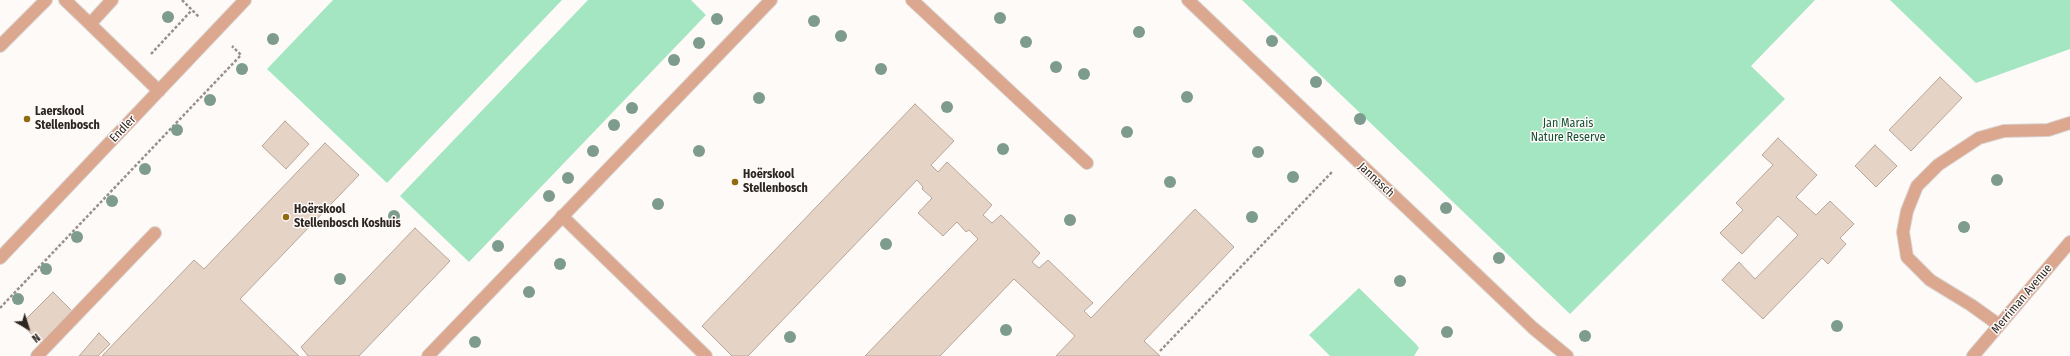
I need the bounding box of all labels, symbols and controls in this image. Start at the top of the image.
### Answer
place label: Laerskool Stellenbosch [35,105,100,133]
street label: Endler [107,113,139,145]
marker: Laerskool Stellenbosch [22,114,32,124]
park label: Jan Marais Nature Reserve [1531,117,1605,145]
street label: Jannasch [1355,160,1397,200]
place label: Hoërskool Stellenbosch [743,168,808,196]
marker: Hoërskool Stellenbosch [730,177,740,187]
place label: Hoërskool Stellenbosch Koshuis [294,203,401,231]
marker: Hoërskool Stellenbosch Koshuis [281,212,291,222]
street label: Merriman Avenue [1989,261,2055,337]
north arrow [8,308,48,348]
text: N [29,331,43,345]

